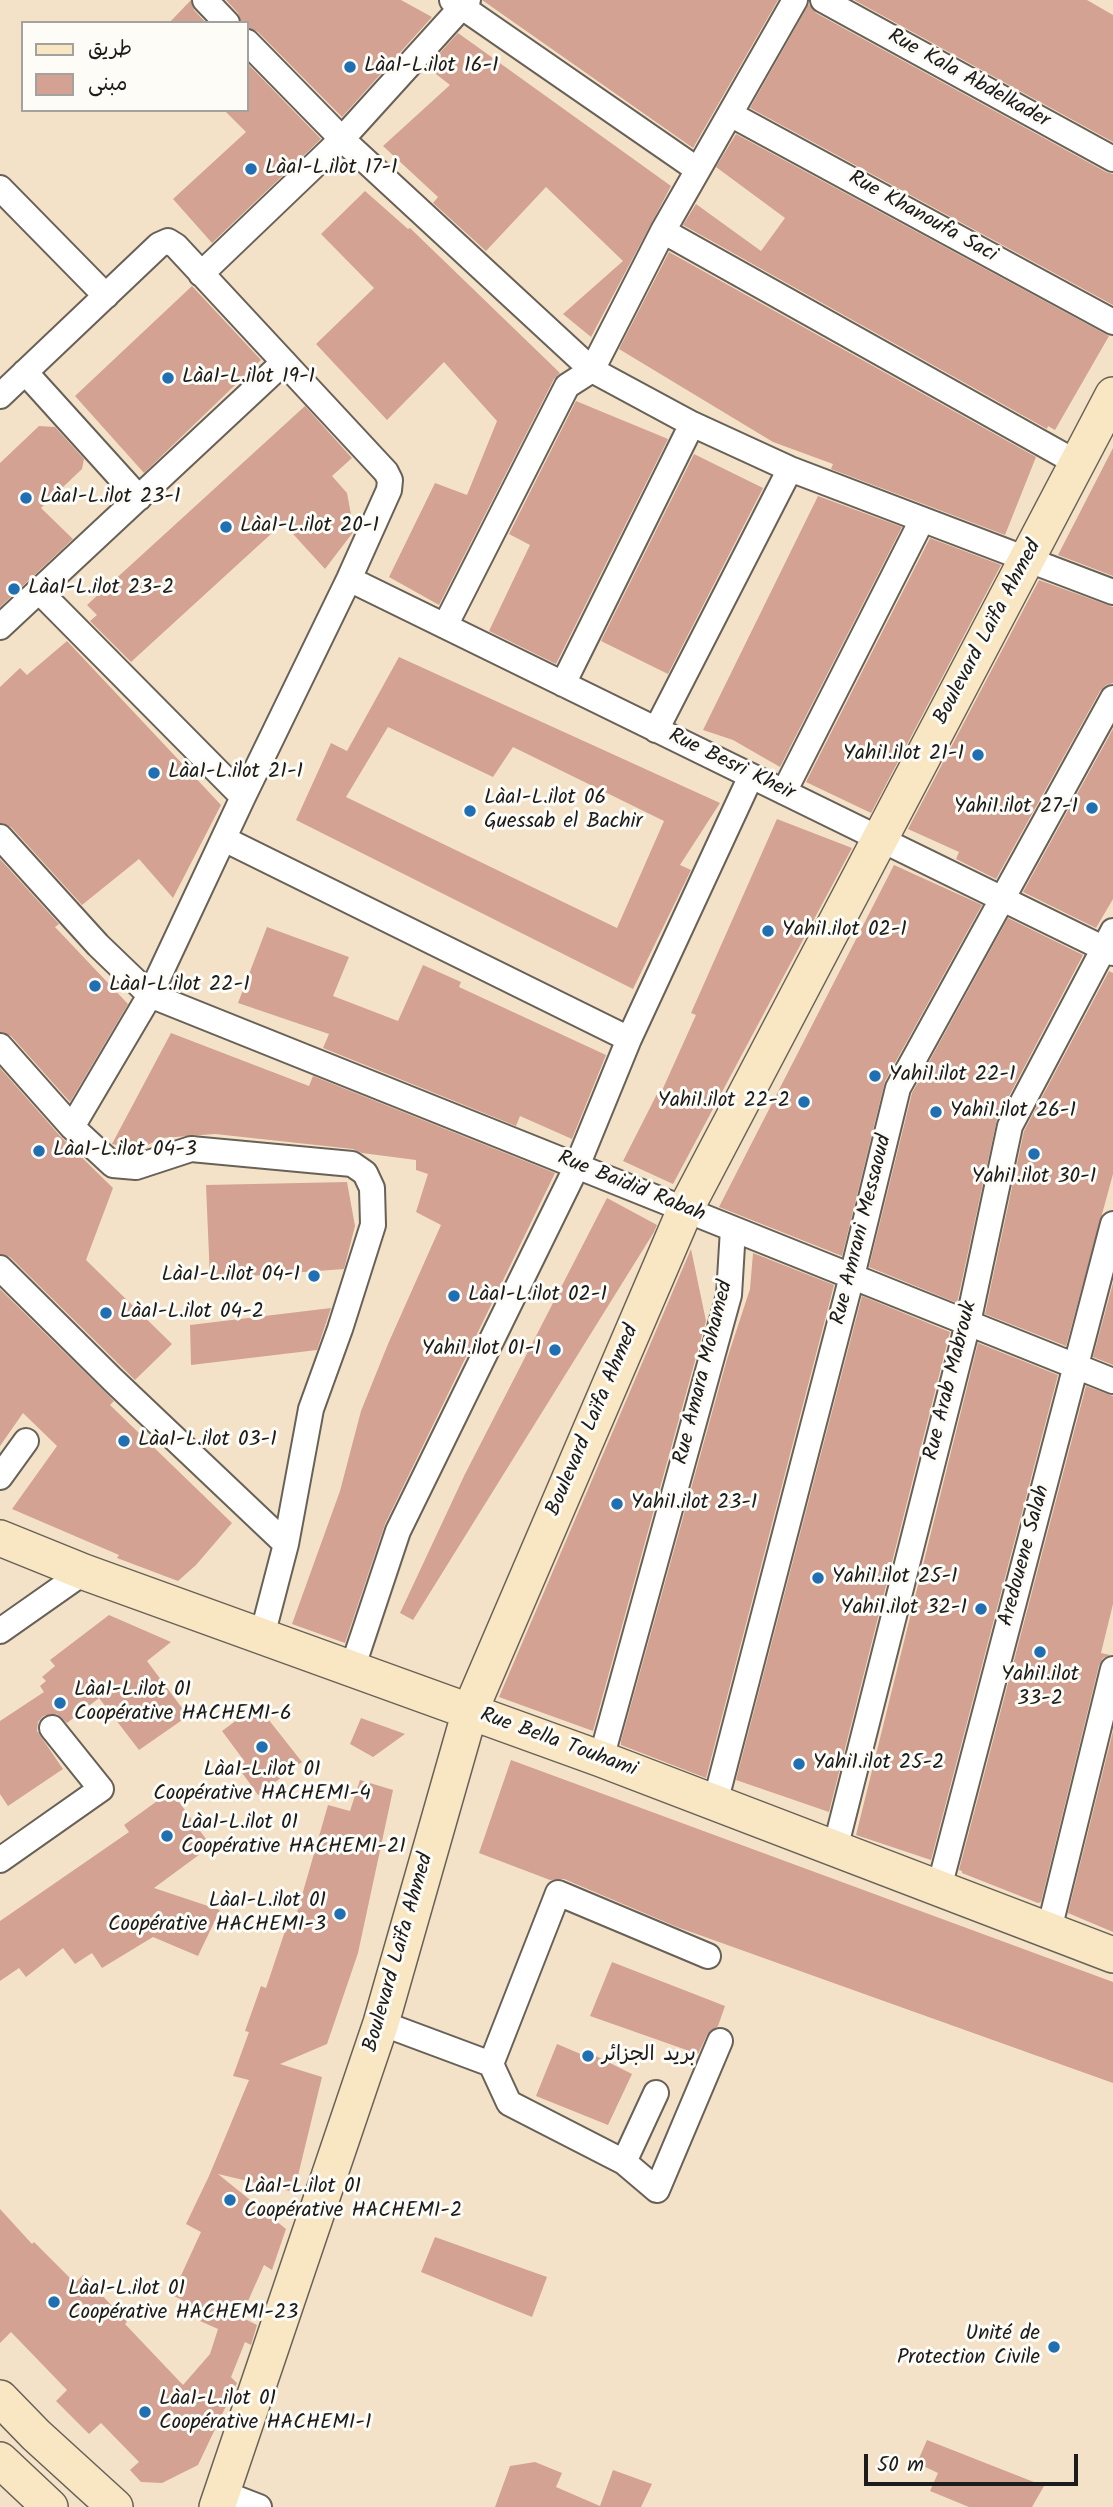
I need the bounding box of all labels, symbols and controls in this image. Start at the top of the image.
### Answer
legend [21,21,248,112]
street label: Rue Kala Abdelkader [883,25,1053,135]
text: طريق [88,33,132,66]
place label: Làa1-L.ilot 16-1 [364,54,499,80]
marker: Làa1-L.ilot 16-1 [342,59,358,75]
text: مبنى [88,68,127,101]
place label: Làa1-L.ilot 17-1 [265,156,398,182]
marker: Làa1-L.ilot 17-1 [243,161,259,177]
street label: Rue Khanoufa Saci [843,167,1001,269]
place label: Làa1-L.ilot 19-1 [182,365,315,391]
marker: Làa1-L.ilot 19-1 [160,370,176,386]
place label: Làa1-L.ilot 23-1 [40,485,181,511]
marker: Làa1-L.ilot 23-1 [18,490,34,506]
place label: Làa1-L.ilot 20-1 [240,514,379,540]
marker: Làa1-L.ilot 20-1 [218,519,234,535]
street label: Boulevard Laïfa Ahmed [930,536,1048,730]
place label: Làa1-L.ilot 23-2 [28,576,174,602]
marker: Làa1-L.ilot 23-2 [6,581,22,597]
street label: Rue Besri Kheir [664,725,798,807]
place label: Yahi1.ilot 21-1 [843,742,964,768]
marker: Yahi1.ilot 21-1 [970,747,986,763]
place label: Làa1-L.ilot 21-1 [168,760,303,786]
marker: Làa1-L.ilot 21-1 [146,765,162,781]
place label: Làa1-L.ilot 06 Guessab el Bachir [484,786,642,836]
place label: Yahi1.ilot 27-1 [954,795,1078,821]
marker: Yahi1.ilot 27-1 [1084,800,1100,816]
marker: Làa1-L.ilot 06 Guessab el Bachir [462,803,478,819]
place label: Yahi1.ilot 02-1 [782,918,907,944]
marker: Yahi1.ilot 02-1 [760,923,776,939]
place label: Làa1-L.ilot 22-1 [109,973,250,999]
marker: Làa1-L.ilot 22-1 [87,978,103,994]
place label: Yahi1.ilot 22-1 [889,1063,1016,1089]
marker: Yahi1.ilot 22-1 [867,1068,883,1084]
place label: Yahi1.ilot 22-2 [658,1089,790,1115]
marker: Yahi1.ilot 22-2 [796,1094,812,1110]
place label: Yahi1.ilot 26-1 [950,1099,1076,1125]
marker: Yahi1.ilot 26-1 [928,1104,944,1120]
street label: Rue Amrani Messaoud [827,1132,899,1328]
place label: Làa1-L.ilot 04-3 [53,1138,197,1164]
marker: Làa1-L.ilot 04-3 [31,1143,47,1159]
marker: Yahi1.ilot 30-1 [1026,1146,1042,1162]
street label: Rue Baidid Rabah [553,1147,709,1229]
place label: Yahi1.ilot 30-1 [972,1165,1096,1191]
place label: Làa1-L.ilot 04-1 [162,1263,300,1289]
marker: Làa1-L.ilot 04-1 [306,1268,322,1284]
street label: Rue Amara Mohamed [670,1278,740,1468]
place label: Làa1-L.ilot 02-1 [468,1283,607,1309]
marker: Làa1-L.ilot 02-1 [446,1288,462,1304]
street label: Rue Arab Mabrouk [920,1299,984,1463]
place label: Làa1-L.ilot 04-2 [120,1300,264,1326]
marker: Làa1-L.ilot 04-2 [98,1305,114,1321]
street label: Boulevard Laïfa Ahmed [542,1322,646,1520]
place label: Yahi1.ilot 01-1 [422,1337,541,1363]
marker: Yahi1.ilot 01-1 [547,1342,563,1358]
place label: Làa1-L.ilot 03-1 [138,1428,277,1454]
marker: Làa1-L.ilot 03-1 [116,1433,132,1449]
street label: Aredouene Salah [995,1483,1057,1629]
place label: Yahi1.ilot 23-1 [631,1491,757,1517]
marker: Yahi1.ilot 23-1 [609,1496,625,1512]
place label: Yahi1.ilot 25-1 [832,1565,958,1591]
marker: Yahi1.ilot 25-1 [810,1570,826,1586]
place label: Yahi1.ilot 32-1 [841,1596,967,1622]
marker: Yahi1.ilot 32-1 [973,1601,989,1617]
marker: Yahi1.ilot 33-2 [1032,1644,1048,1660]
place label: Yahi1.ilot 33-2 [1001,1663,1079,1713]
place label: Làa1-L.ilot 01 Coopérative HACHEMI-6 [74,1678,292,1728]
marker: Làa1-L.ilot 01 Coopérative HACHEMI-6 [52,1695,68,1711]
street label: Rue Bella Touhami [476,1704,640,1784]
marker: Làa1-L.ilot 01 Coopérative HACHEMI-4 [254,1739,270,1755]
place label: Yahi1.ilot 25-2 [813,1751,944,1777]
marker: Yahi1.ilot 25-2 [791,1756,807,1772]
place label: Làa1-L.ilot 01 Coopérative HACHEMI-4 [153,1758,371,1808]
place label: Làa1-L.ilot 01 Coopérative HACHEMI-21 [181,1811,406,1861]
marker: Làa1-L.ilot 01 Coopérative HACHEMI-21 [159,1828,175,1844]
street label: Boulevard Laïfa Ahmed [360,1851,440,2055]
place label: Làa1-L.ilot 01 Coopérative HACHEMI-3 [108,1889,326,1939]
marker: Làa1-L.ilot 01 Coopérative HACHEMI-3 [332,1906,348,1922]
place label: بريد الجزائر [602,2043,696,2069]
marker: بريد الجزائر [580,2048,596,2064]
place label: Làa1-L.ilot 01 Coopérative HACHEMI-2 [244,2175,462,2225]
marker: Làa1-L.ilot 01 Coopérative HACHEMI-2 [222,2192,238,2208]
place label: Làa1-L.ilot 01 Coopérative HACHEMI-23 [68,2277,298,2327]
marker: Làa1-L.ilot 01 Coopérative HACHEMI-23 [46,2294,62,2310]
place label: Unité de Protection Civile [897,2322,1040,2372]
marker: Unité de Protection Civile [1046,2339,1062,2355]
place label: Làa1-L.ilot 01 Coopérative HACHEMI-1 [159,2387,372,2437]
marker: Làa1-L.ilot 01 Coopérative HACHEMI-1 [137,2404,153,2420]
scale bar [868,2440,1082,2484]
text: 50 m [877,2449,924,2482]

